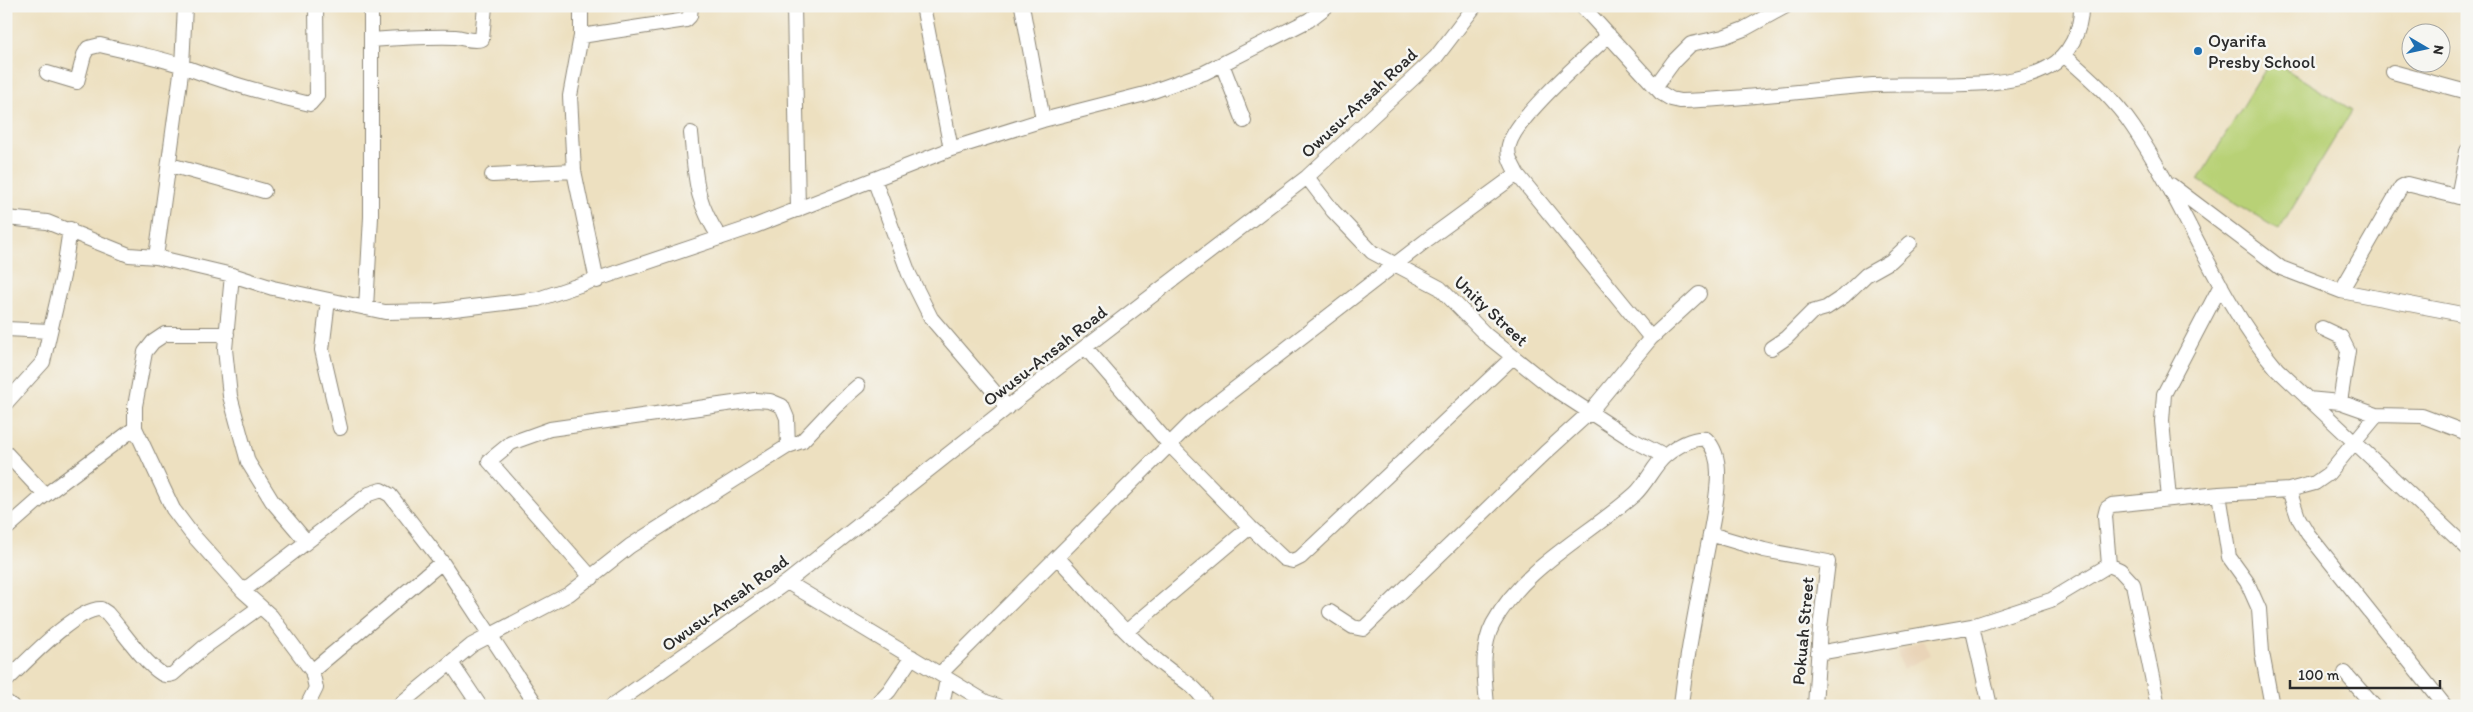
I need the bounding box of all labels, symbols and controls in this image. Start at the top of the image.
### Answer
north arrow [2400,22,2450,72]
place label: Oyarifa Presby School [2208,30,2315,73]
street label: Owusu-Ansah Road [1296,43,1422,163]
text: N [2429,44,2447,56]
marker: Oyarifa Presby School [2192,45,2204,57]
street label: Unity Street [1449,271,1533,351]
street label: Owusu-Ansah Road [979,301,1112,411]
street label: Owusu-Ansah Road [657,550,793,656]
street label: Pokuah Street [1787,576,1819,686]
scale bar [2290,657,2440,689]
text: 100 m [2298,666,2340,684]

